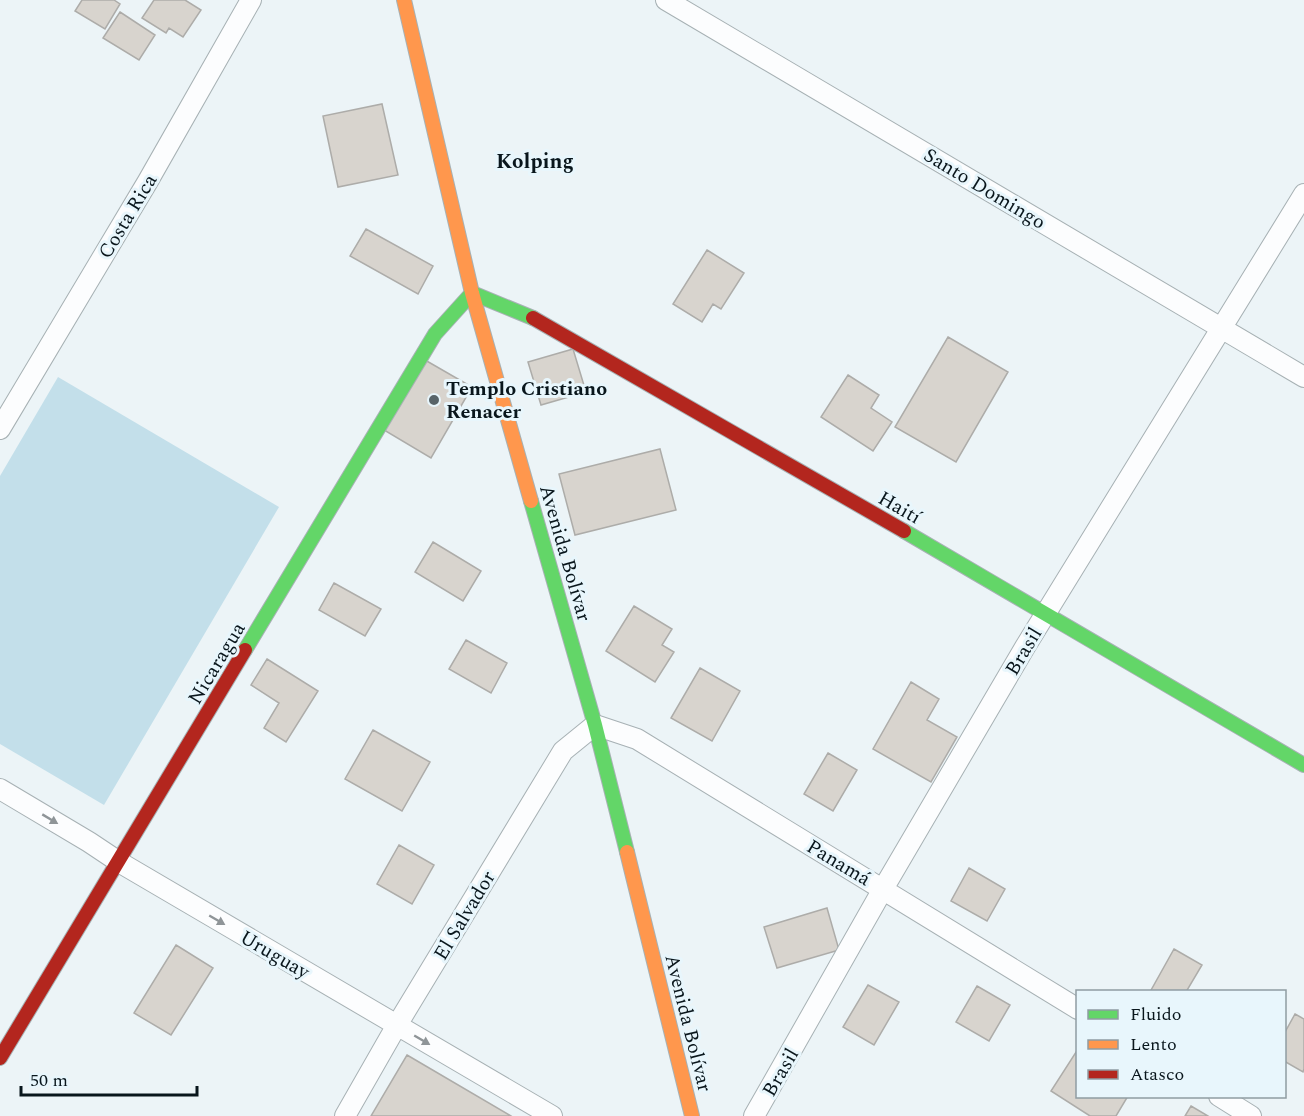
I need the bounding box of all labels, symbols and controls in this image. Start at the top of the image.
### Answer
street label: Santo Domingo [918,140,1051,237]
district label: Kolping [496,146,574,178]
street label: Costa Rica [91,168,165,265]
place label: Templo Cristiano Renacer [446,374,607,427]
marker: Templo Cristiano Renacer [427,393,441,407]
street label: Avenida Bolívar [531,481,599,625]
street label: Haití [872,483,927,533]
street label: Nicaragua [180,616,253,710]
street label: Brasil [998,622,1050,681]
one-way arrow [42,814,59,824]
street label: Panamá [801,832,877,894]
street label: El Salvador [426,865,503,966]
one-way arrow [209,915,226,925]
street label: Uruguay [234,923,316,988]
street label: Avenida Bolívar [656,951,720,1095]
legend [1076,990,1286,1098]
text: Fluido [1130,1001,1182,1028]
text: Lento [1130,1031,1177,1058]
one-way arrow [414,1034,430,1045]
street label: Brasil [755,1043,807,1102]
scale bar [21,1059,196,1097]
text: Atasco [1130,1061,1184,1088]
text: 50 m [30,1067,68,1094]

